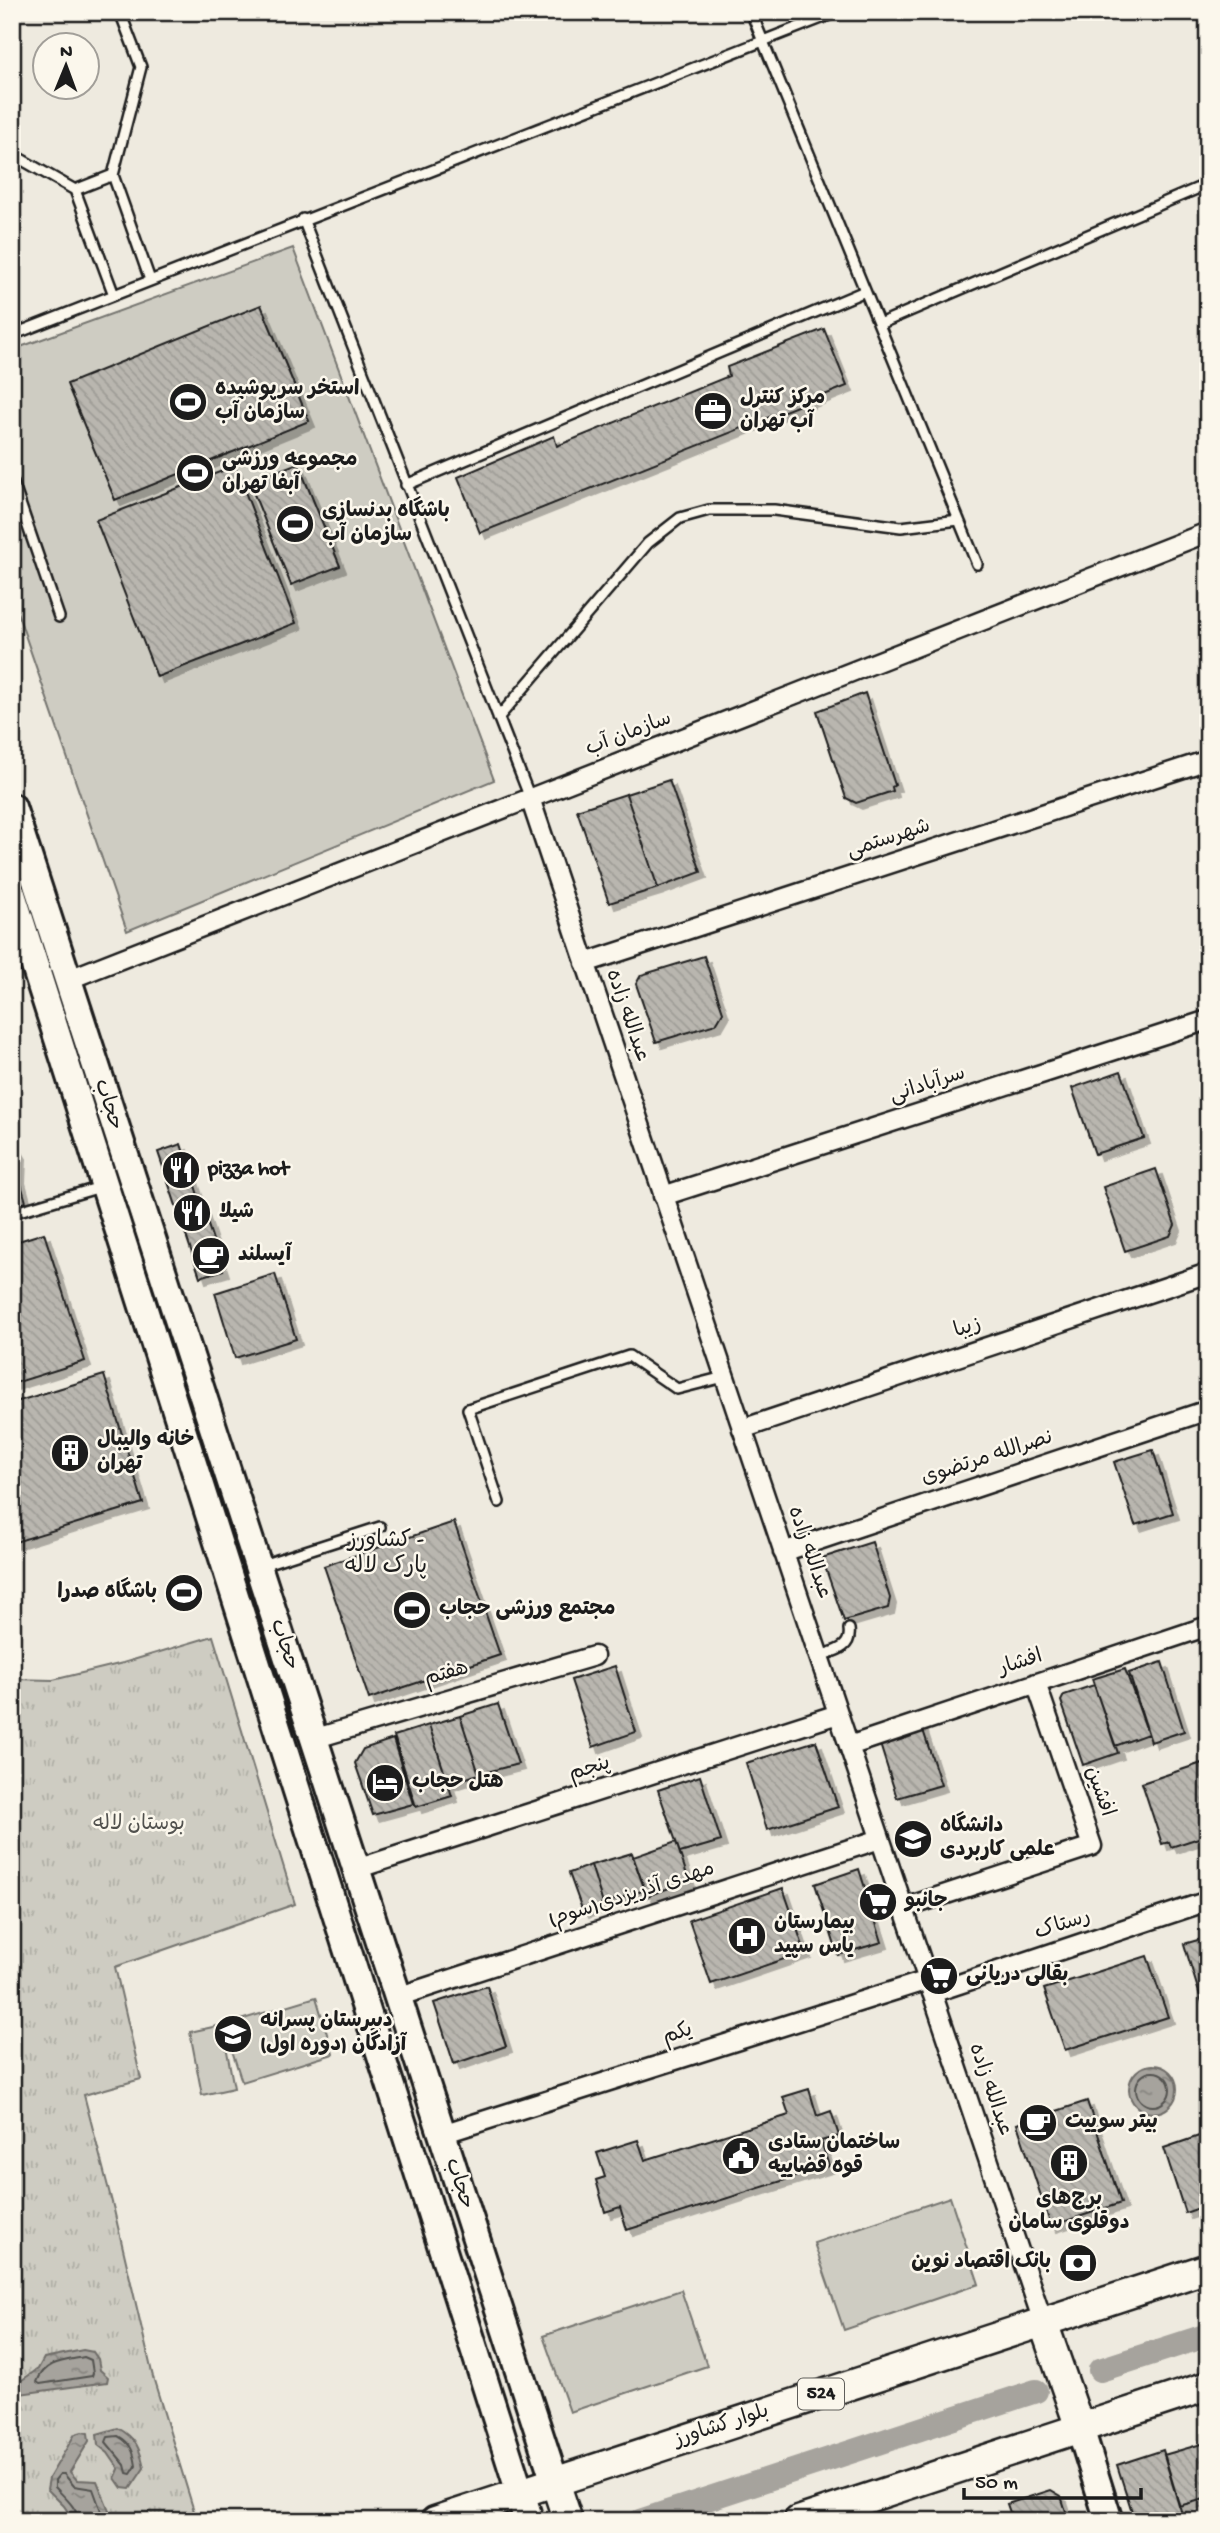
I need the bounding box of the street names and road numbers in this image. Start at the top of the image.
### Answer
street label: سازمان آب [582,705,676,763]
street label: شهرستمی [844,815,934,865]
street label: عبدالله زاده [599,967,653,1065]
street label: سرآبادانی [886,1060,969,1110]
street label: حجاب [87,1076,127,1134]
street label: زیبا [951,1313,985,1345]
street label: نصرالله مرتضوی [919,1426,1057,1492]
street label: عبدالله زاده [781,1504,835,1602]
street label: حجاب [263,1616,303,1674]
street label: افشار [994,1645,1046,1683]
street label: هفتم [422,1657,472,1693]
street label: پنجم [566,1752,614,1788]
street label: افشین [1078,1764,1118,1820]
street label: مهدی آذریزدی(سوم) [545,1855,718,1935]
street label: رستاک [1032,1905,1094,1947]
street label: یکم [660,2019,696,2051]
street label: عبدالله زاده [962,2041,1016,2139]
street label: حجاب [438,2155,478,2213]
road number: 524 [798,2378,844,2410]
street label: بلوار کشاورز [670,2400,773,2455]

